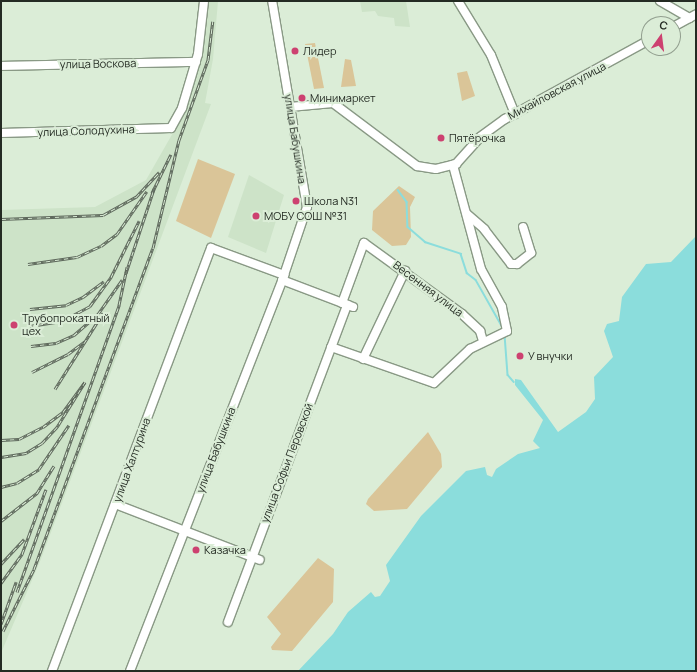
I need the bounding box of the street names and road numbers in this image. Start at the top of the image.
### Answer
street label: улица Воскова [60,57,136,71]
street label: Михайловская улица [506,60,608,122]
street label: улица Бабушкина [281,93,309,185]
street label: улица Солодухина [37,123,135,139]
street label: Весенняя улица [390,258,466,320]
street label: улица Софьи Перовской [258,401,316,525]
street label: улица Бабушкина [194,405,238,495]
street label: улица Халтурина [111,416,153,504]

